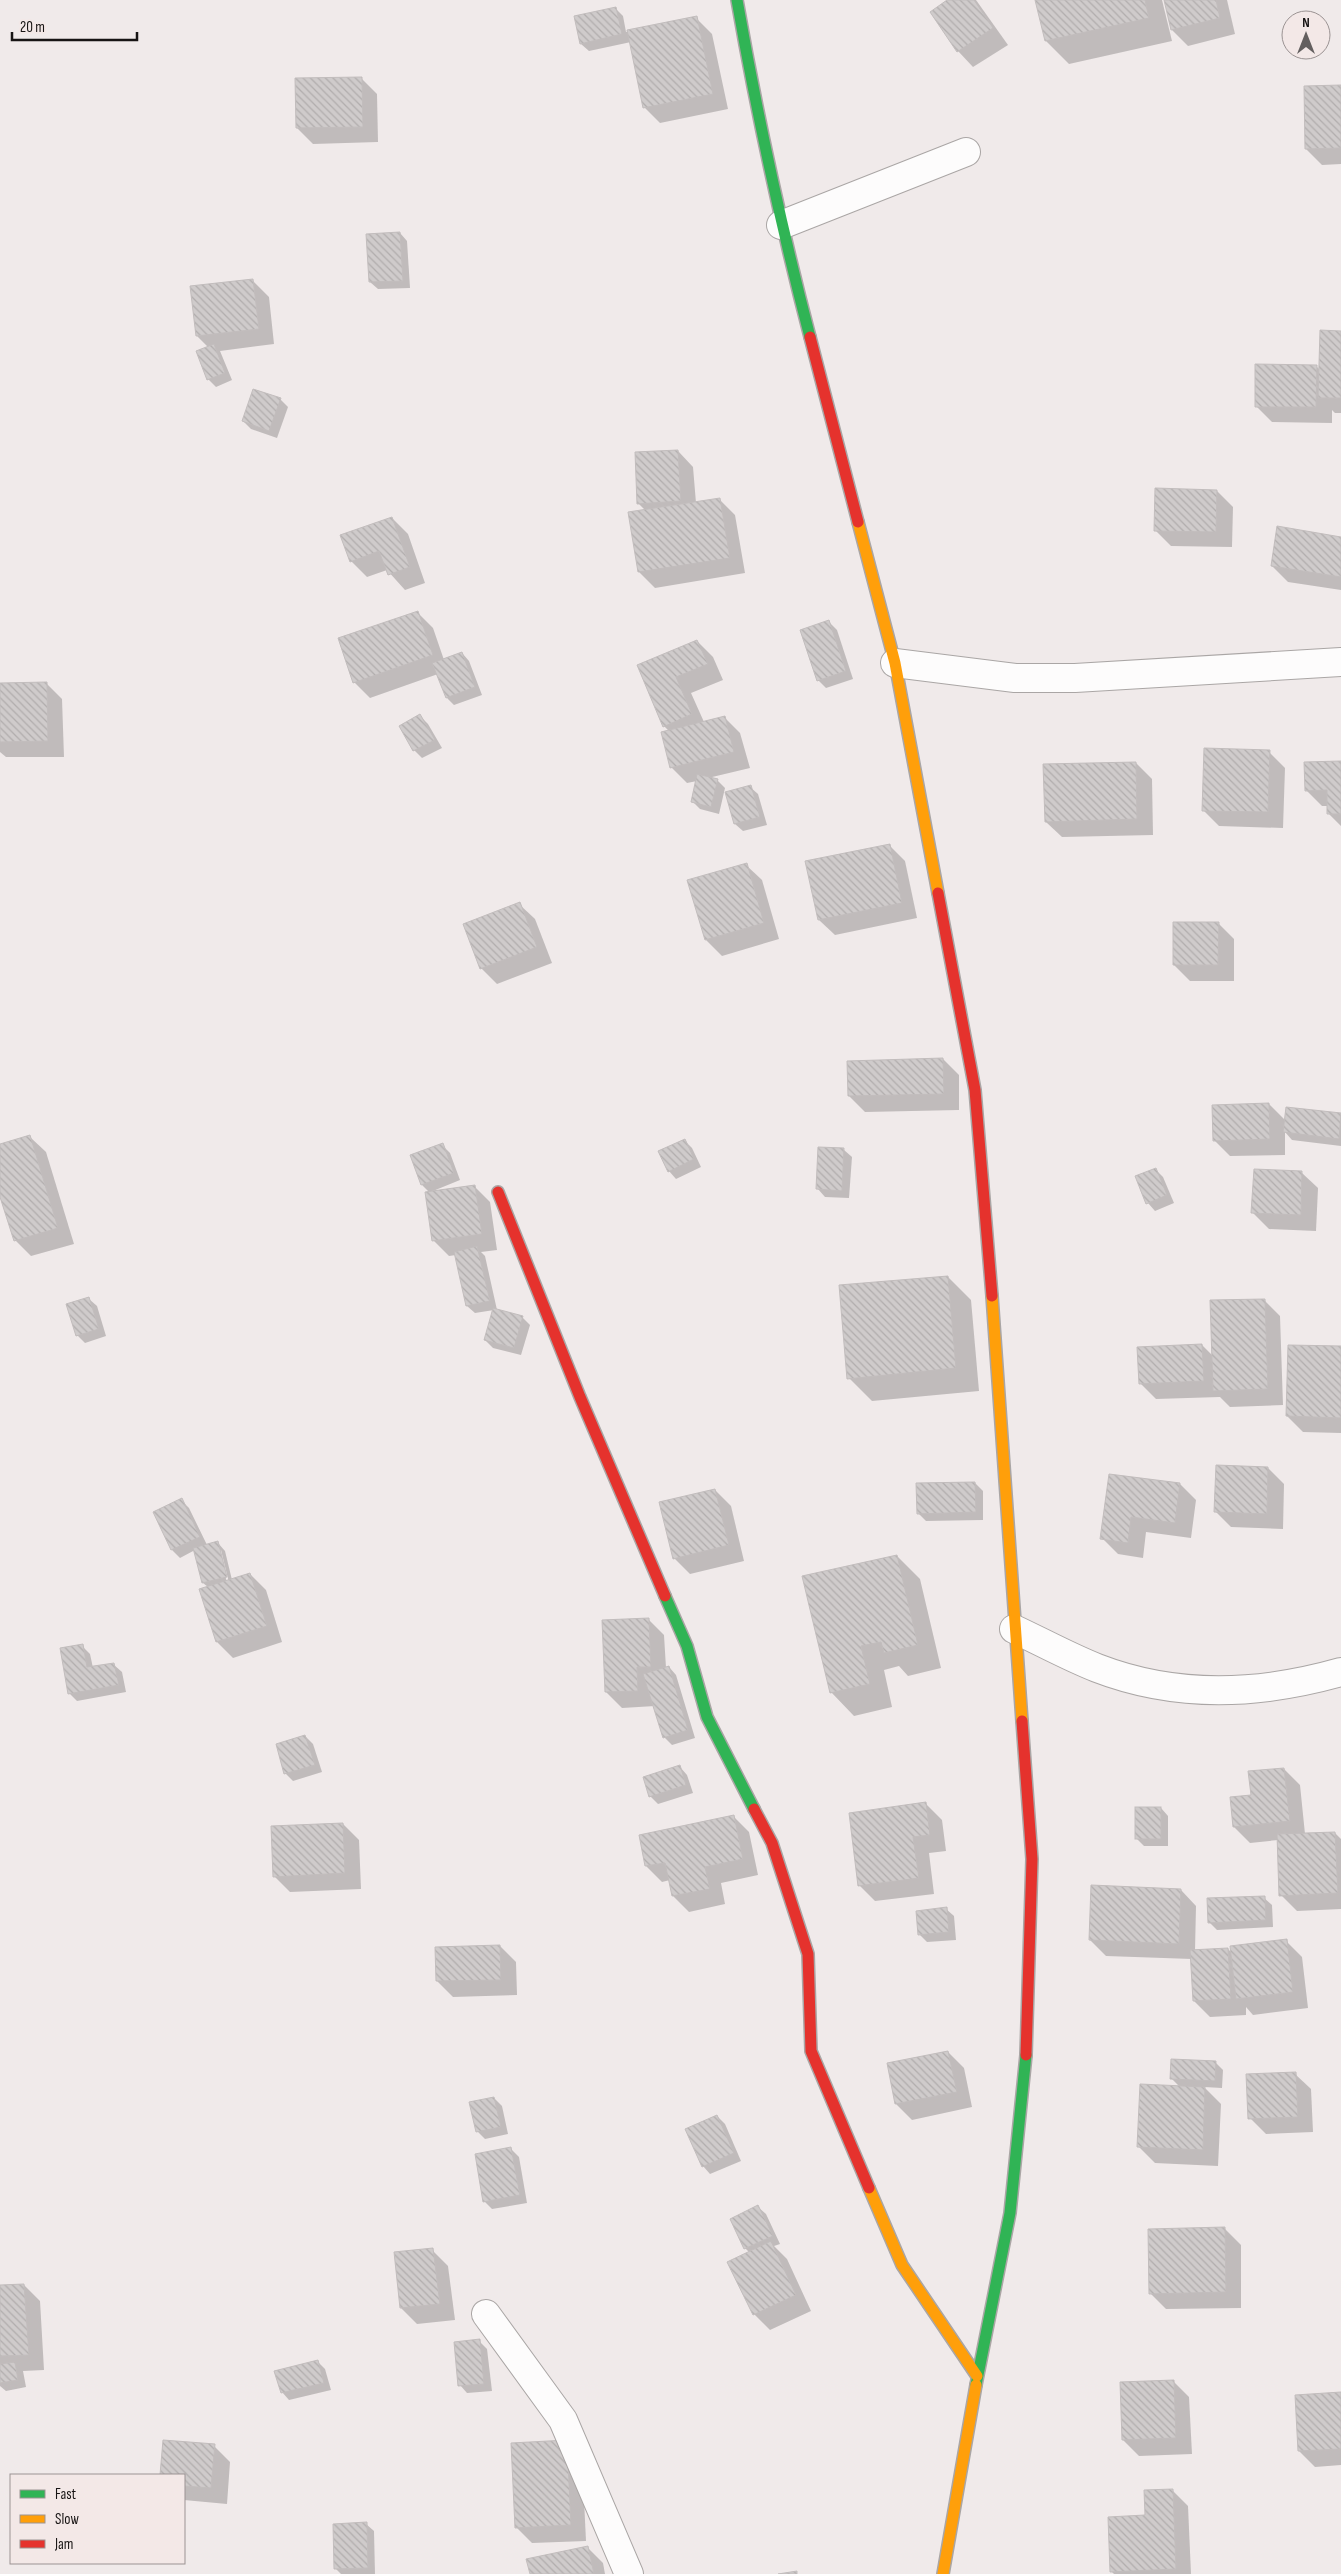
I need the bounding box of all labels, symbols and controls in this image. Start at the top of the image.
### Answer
scale bar [12,10,138,42]
north arrow [1281,10,1331,60]
text: N [1302,14,1310,31]
text: 20 m [20,18,45,37]
legend [10,2474,185,2564]
text: Fast [55,2485,77,2504]
text: Slow [55,2510,79,2529]
text: Jam [54,2535,73,2554]

